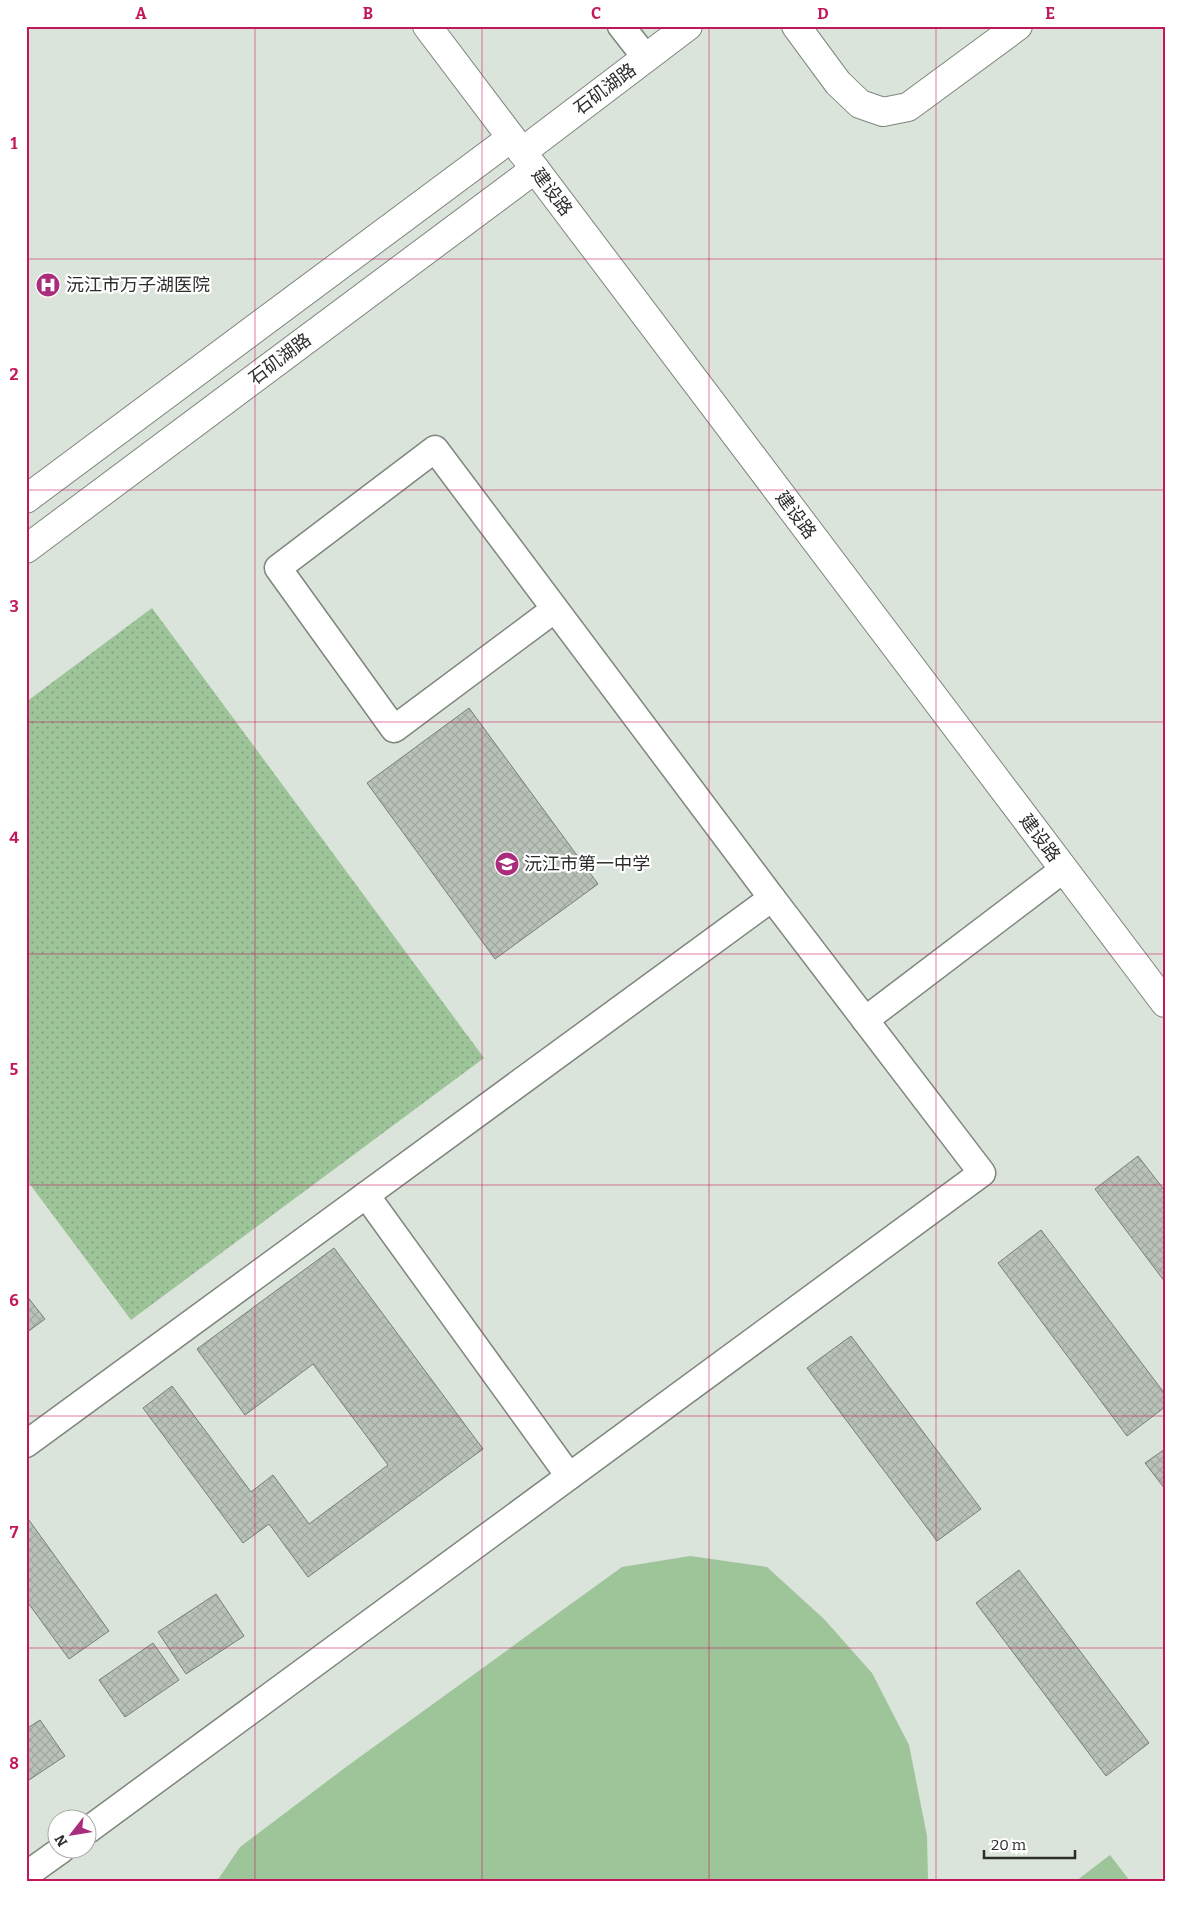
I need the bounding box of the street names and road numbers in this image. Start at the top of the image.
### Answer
street label: 石矶湖路 [570,59,640,119]
street label: 建设路 [527,164,577,220]
street label: 石矶湖路 [245,329,315,389]
street label: 建设路 [771,487,821,543]
street label: 建设路 [1015,810,1065,866]

